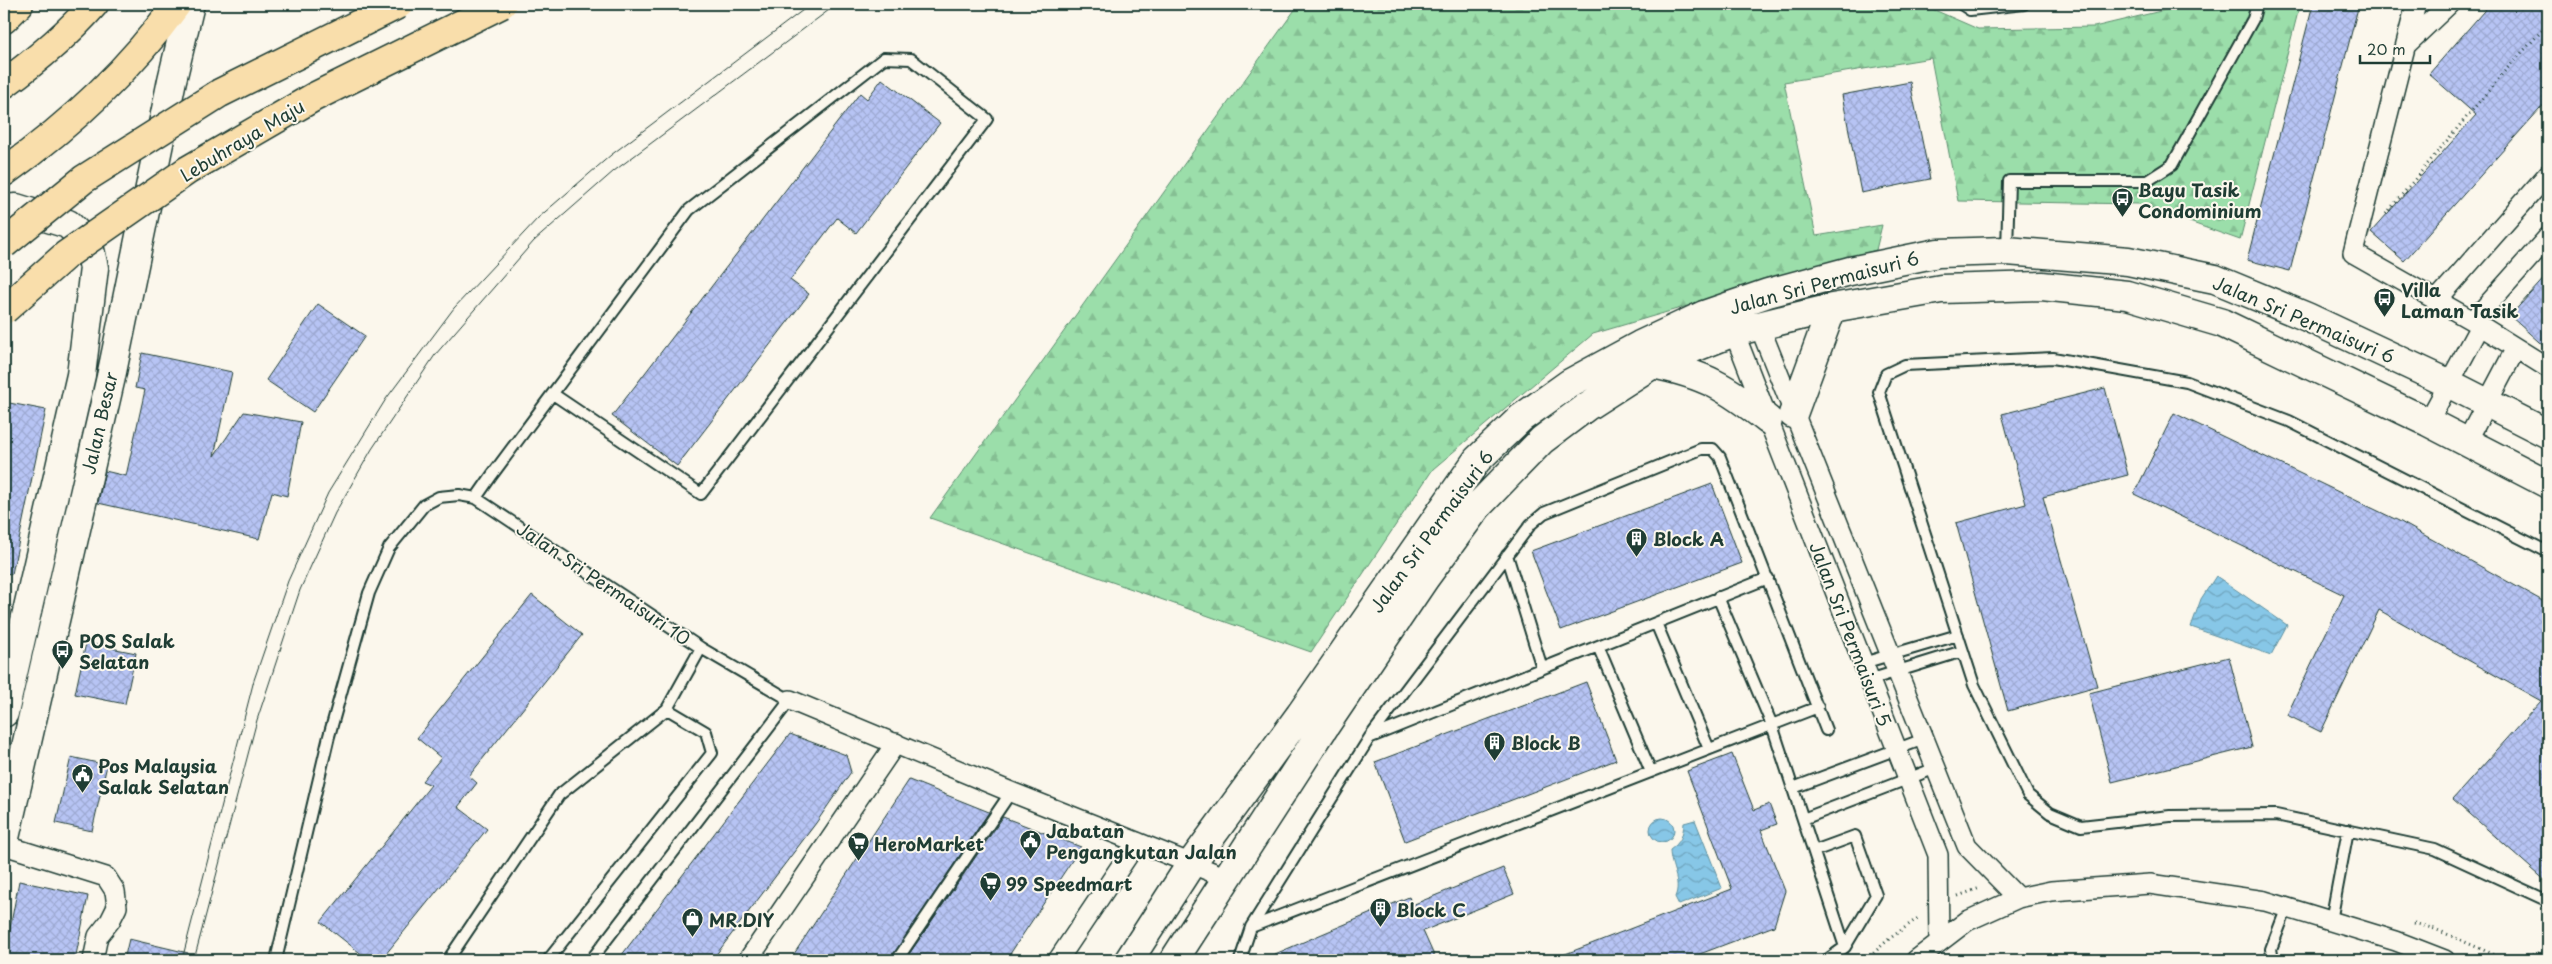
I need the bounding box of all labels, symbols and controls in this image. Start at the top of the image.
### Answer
scale bar [2360,32,2430,64]
text: 20 m [2367,37,2406,60]
street label: Lebuhraya Maju [175,92,309,188]
place label: Bayu Tasik Condominium [2138,176,2261,224]
bus stop icon: Bayu Tasik Condominium [2110,187,2134,218]
street label: Jalan Sri Permaisuri 6 [1726,244,1922,320]
street label: Jalan Sri Permaisuri 6 [2209,268,2399,370]
place label: Villa Laman Tasik [2401,276,2519,324]
bus stop icon: Villa Laman Tasik [2373,287,2397,318]
street label: Jalan Besar [74,368,124,477]
street label: Jalan Sri Permaisuri 6 [1363,444,1499,618]
street label: Jalan Sri Permaisuri 10 [512,515,696,651]
place label: Block A [1653,525,1724,552]
building icon: Block A [1625,526,1649,557]
street label: Jalan Sri Permaisuri 5 [1803,538,1899,730]
place label: POS Salak Selatan [79,627,175,675]
bus stop icon: POS Salak Selatan [51,638,75,669]
place label: Block B [1511,729,1581,756]
building icon: Block B [1483,730,1507,761]
place label: Pos Malaysia Salak Selatan [98,752,229,800]
public building icon: Pos Malaysia Salak Selatan [70,763,94,794]
place label: Jabatan Pengangkutan Jalan [1046,817,1237,865]
public building icon: Jabatan Pengangkutan Jalan [1018,828,1042,859]
place label: HeroMarket [874,830,984,857]
supermarket icon: HeroMarket [846,831,870,862]
place label: 99 Speedmart [1006,870,1133,897]
supermarket icon: 99 Speedmart [978,871,1002,902]
place label: Block C [1396,896,1466,923]
building icon: Block C [1368,897,1392,928]
place label: MR.DIY [709,906,775,933]
shop icon: MR.DIY [681,907,705,938]

